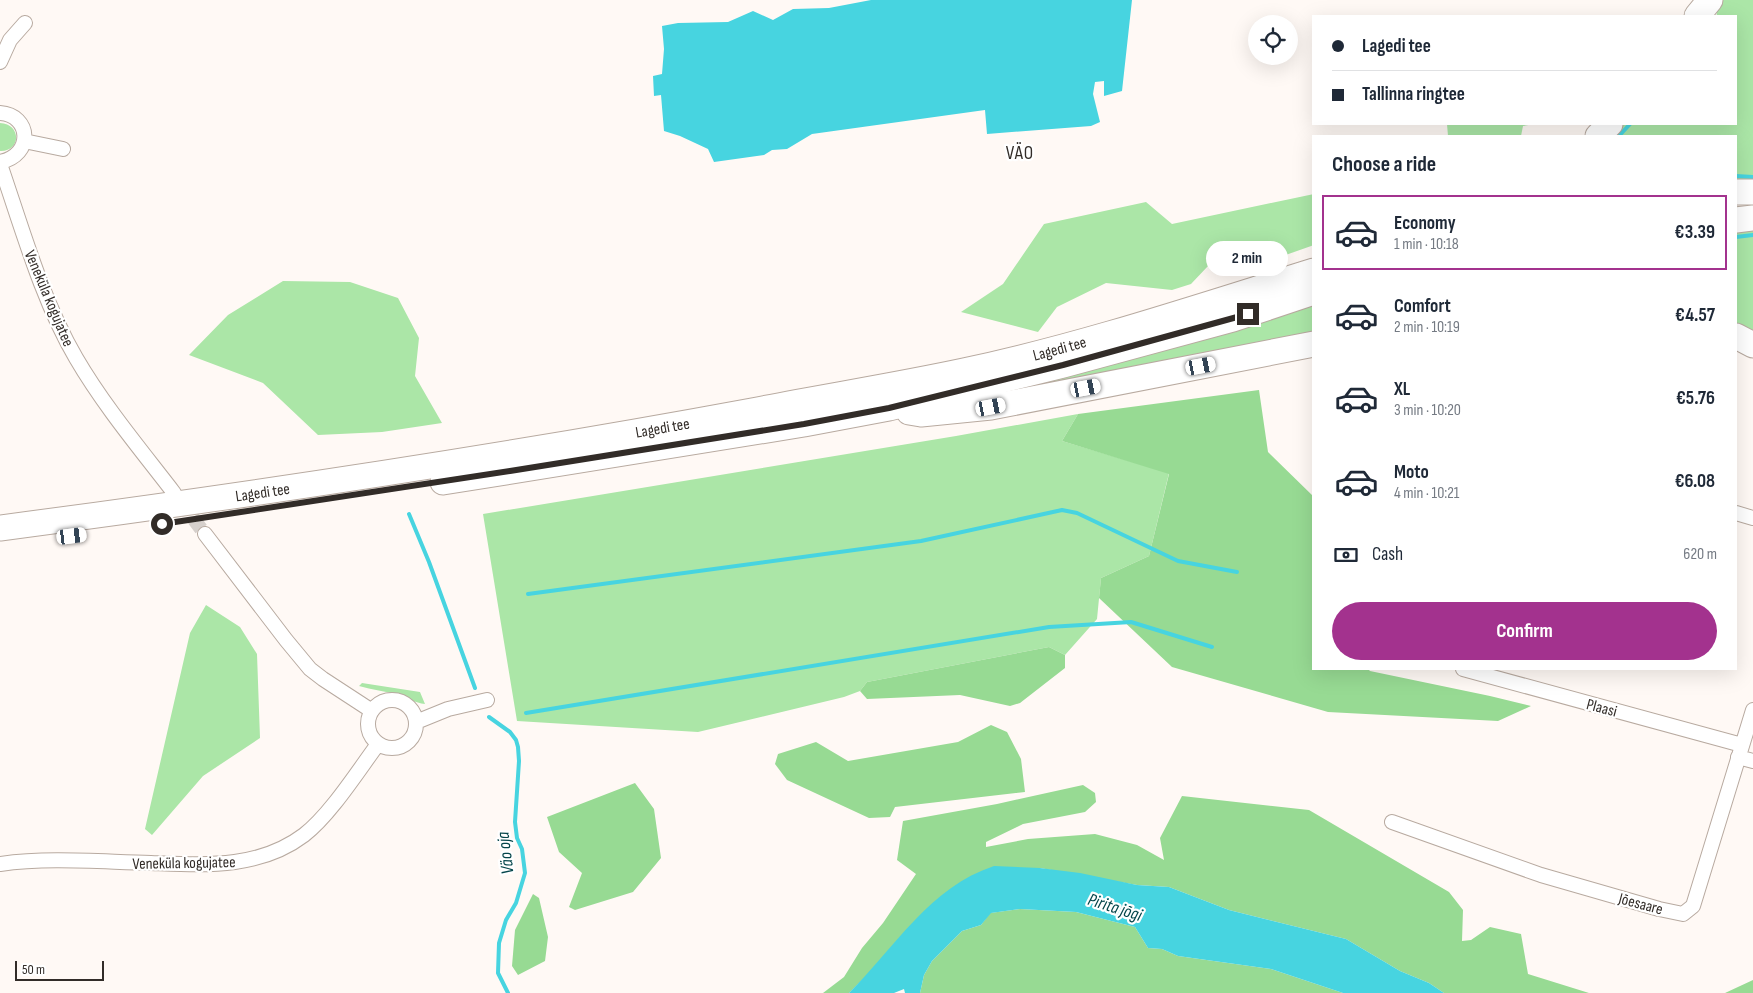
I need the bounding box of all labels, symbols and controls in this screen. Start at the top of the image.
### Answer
map controls [1248,15,1298,65]
button: locate [1248,15,1298,65]
text: Lagedi tee [1362,35,1431,58]
text: Tallinna ringtee [1362,83,1465,106]
district label: VÄO [1006,142,1034,165]
text: Choose a ride [1332,151,1436,178]
icon: car [1334,210,1379,255]
text: Economy [1394,212,1456,235]
text: €3.39 [1675,221,1715,244]
text: 1 min · 10:18 [1394,235,1459,254]
callout: 2 min [1207,242,1289,276]
street label: Veneküla kogujatee [20,247,77,350]
text: 2 min [1232,249,1262,268]
icon: car [1334,293,1379,338]
text: Comfort [1394,295,1451,318]
route end [1237,303,1259,325]
text: €4.57 [1675,304,1715,327]
text: 2 min · 10:19 [1394,318,1460,337]
street label: Lagedi tee [1031,333,1089,366]
car [1184,356,1217,376]
icon: car [1334,376,1379,421]
car [1069,378,1102,398]
text: XL [1394,378,1410,401]
text: €5.76 [1676,387,1715,410]
car [974,397,1007,417]
text: 3 min · 10:20 [1394,401,1461,420]
street label: Lagedi tee [634,415,691,443]
icon: car [1334,459,1379,504]
text: Moto [1394,461,1429,484]
text: €6.08 [1675,470,1715,493]
street label: Lagedi tee [234,480,291,506]
text: 4 min · 10:21 [1394,484,1459,503]
route start [151,513,173,535]
car [56,527,87,545]
icon: cash [1332,541,1360,569]
text: Cash [1372,543,1403,566]
text: 620 m [1683,545,1717,564]
button: Confirm [1332,602,1717,660]
street label: Plaasi [1584,695,1619,722]
water label: Väo oja [492,830,519,875]
street label: Veneküla kogujatee [132,853,236,874]
water label: Pirita jõgi [1085,889,1145,926]
street label: Jõesaare [1615,889,1665,919]
scale bar [15,958,104,981]
text: 50 m [22,961,45,978]

